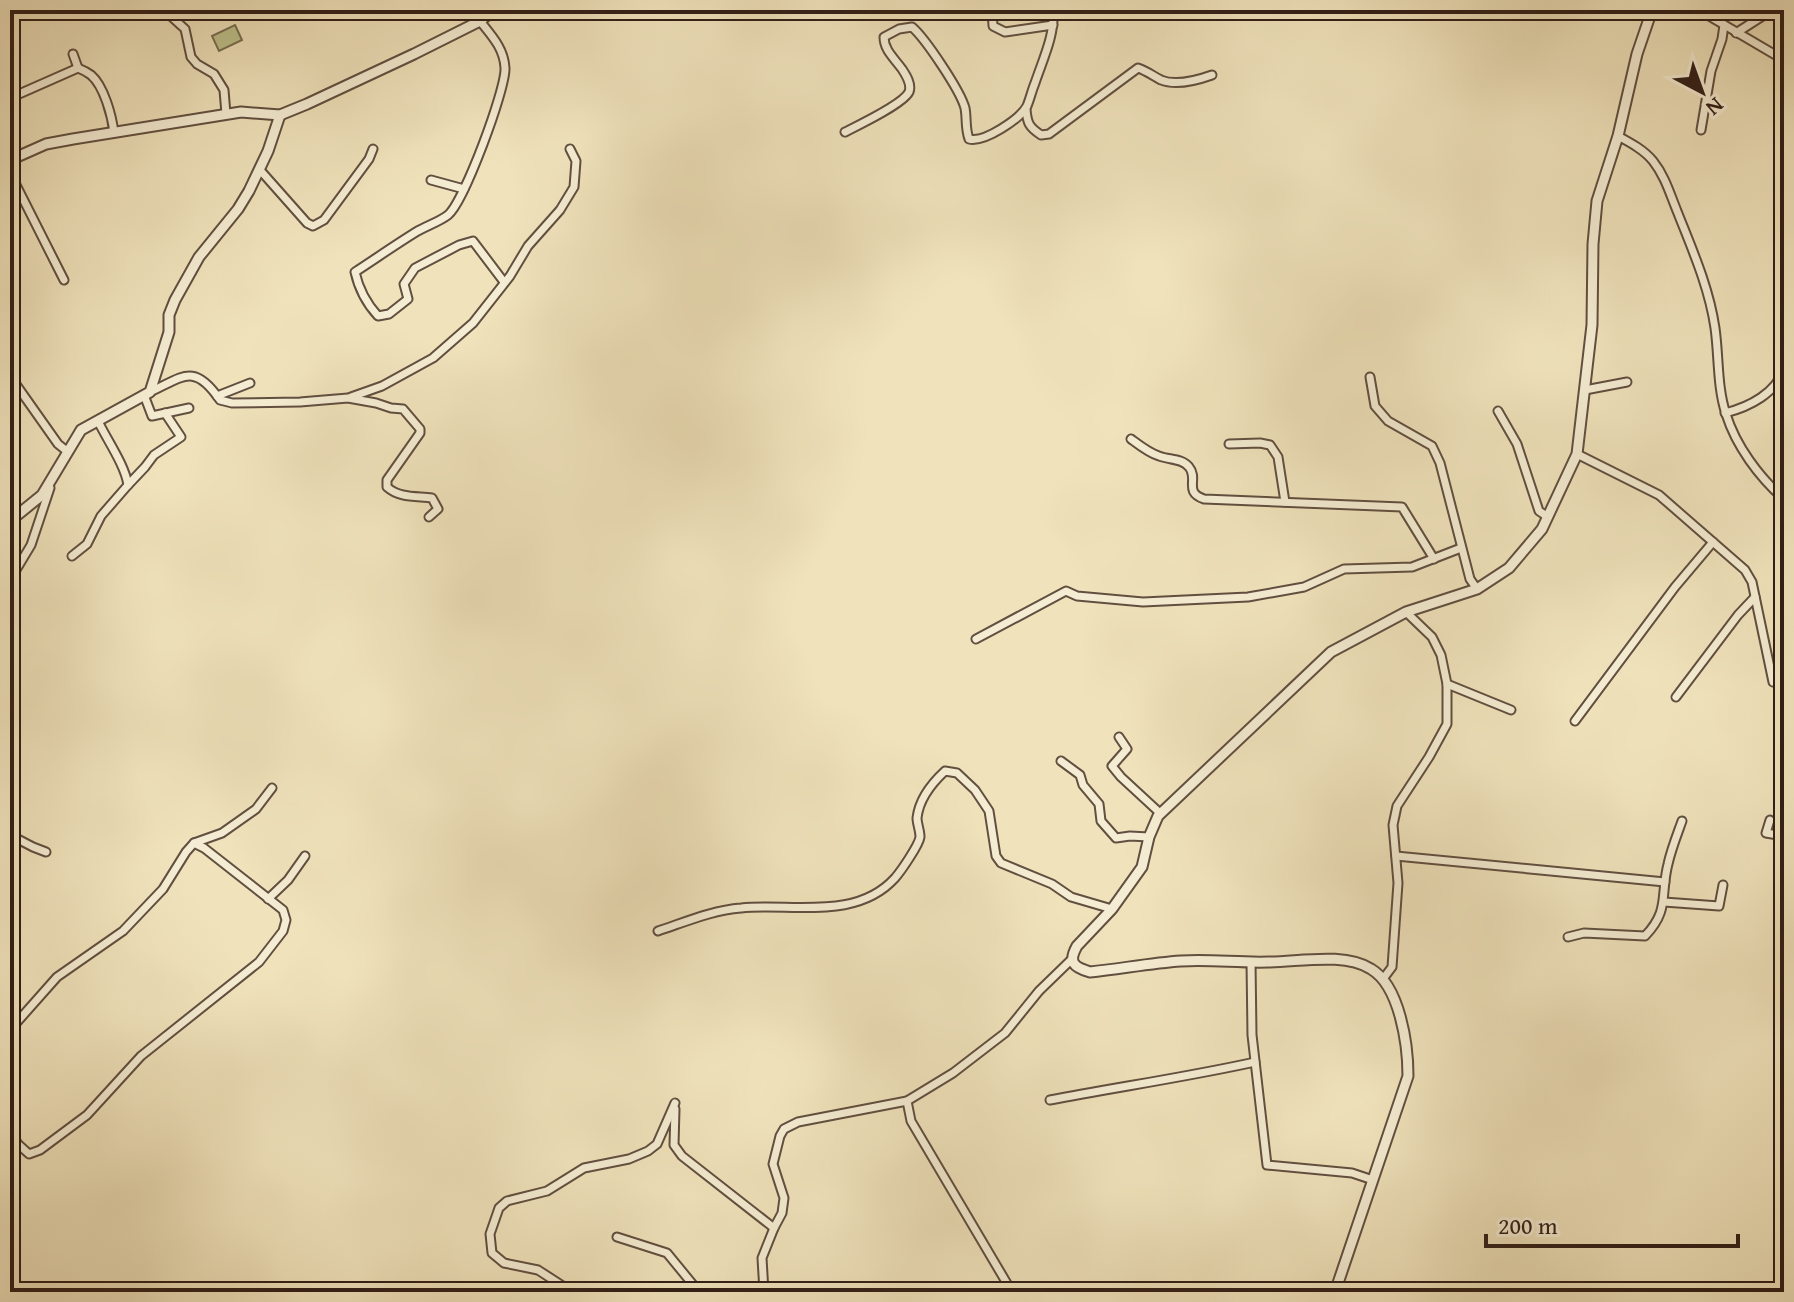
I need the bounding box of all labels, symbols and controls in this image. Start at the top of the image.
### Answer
north arrow [1662,52,1742,132]
text: N [1699,90,1731,124]
scale bar [1486,1198,1738,1248]
text: 200 m [1498,1208,1558,1243]

